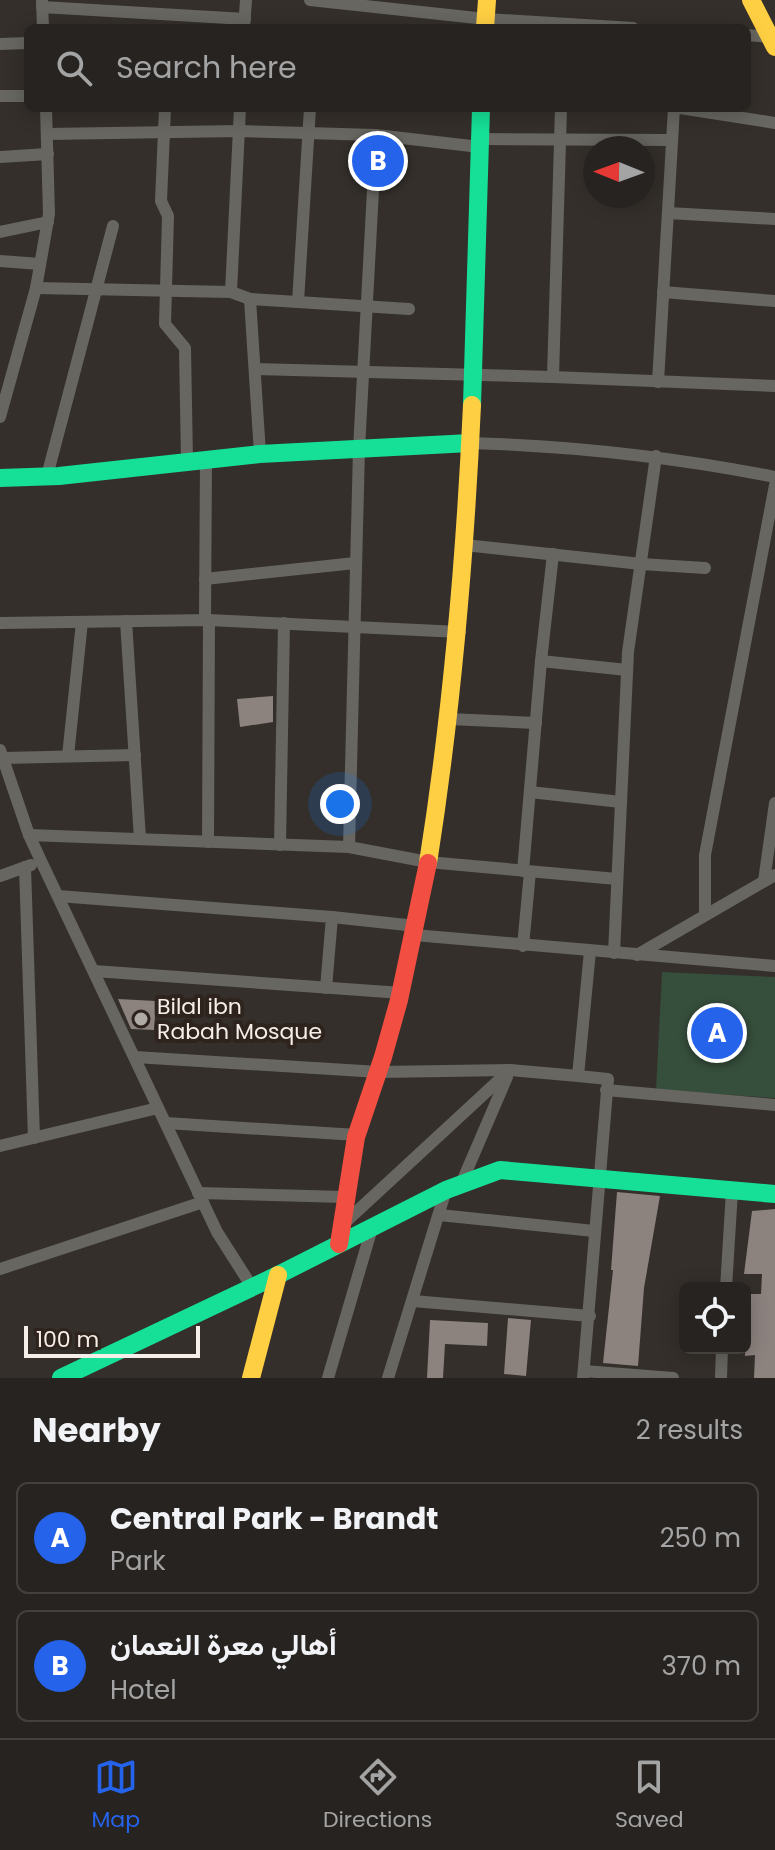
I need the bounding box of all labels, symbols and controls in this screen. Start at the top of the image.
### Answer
search box [24,24,751,112]
icon: search [52,46,96,90]
text: Search here [116,46,297,89]
pin: B [352,131,404,191]
north arrow [583,136,655,208]
your location [320,784,360,824]
place label: Bilal ibn Rabah Mosque [157,991,322,1047]
pin: A [691,1003,743,1063]
marker: Bilal ibn Rabah Mosque [132,1010,150,1028]
map controls [679,1282,751,1354]
button: locate [679,1282,751,1354]
scale bar [24,1322,200,1358]
text: 100 m [36,1324,99,1355]
text: Nearby [32,1406,161,1454]
text: 2 results [636,1412,743,1448]
text: Central Park - Brandt [110,1497,439,1540]
text: A [50,1520,70,1556]
text: 250 m [660,1520,741,1556]
text: Park [110,1543,166,1579]
text: أهالي معرة النعمان [110,1623,337,1666]
text: B [51,1648,69,1684]
text: 370 m [661,1648,741,1684]
text: Hotel [110,1672,177,1708]
tab: Map [91,1755,140,1836]
tab: Directions [323,1755,432,1836]
tab: Saved [615,1755,684,1836]

